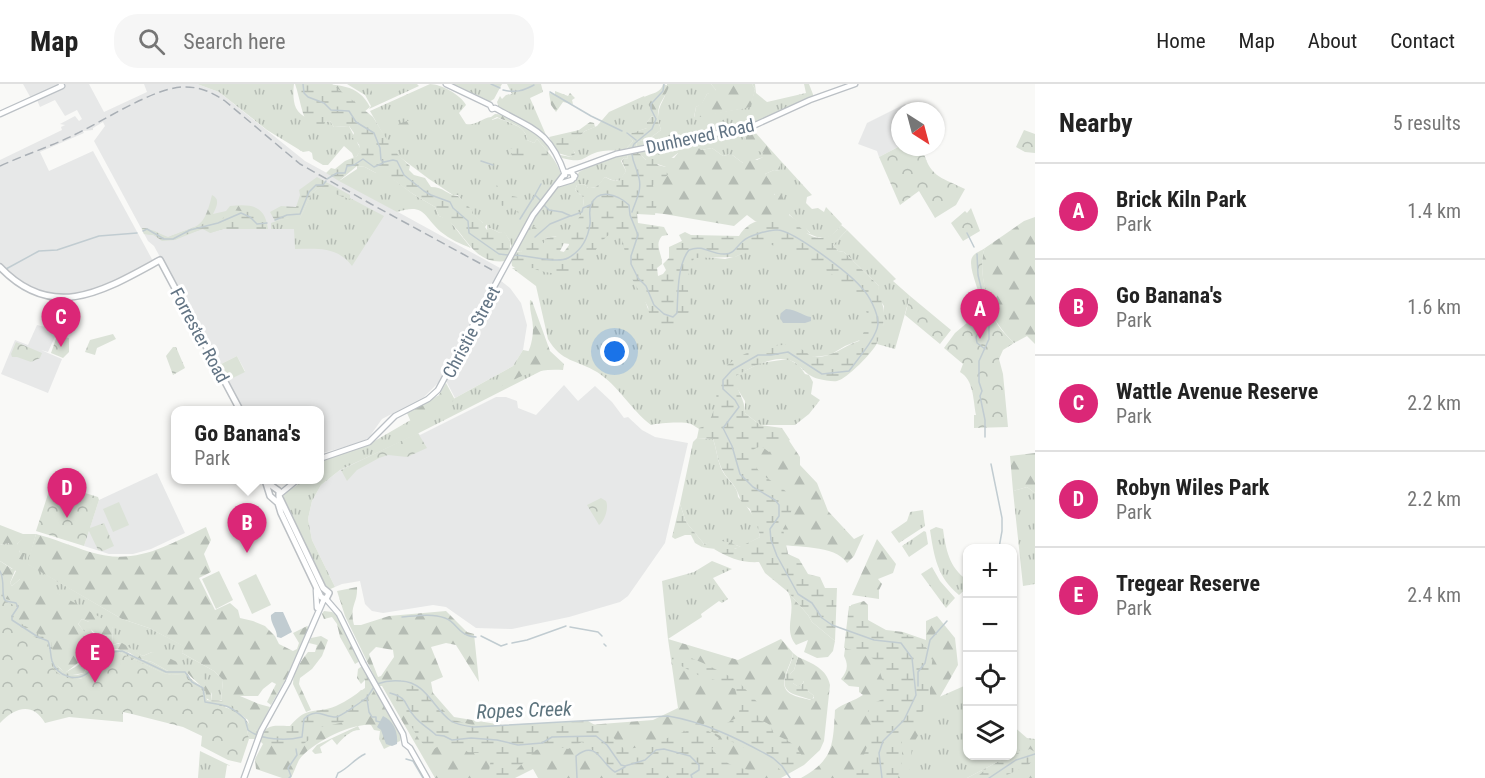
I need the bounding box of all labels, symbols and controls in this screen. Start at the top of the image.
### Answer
search box [114,14,534,68]
text: Map [30,25,78,58]
icon: search [135,25,168,58]
text: Search here [183,29,286,54]
text: Home [1156,29,1206,53]
text: Map [1239,29,1275,53]
text: About [1308,29,1357,53]
text: Contact [1390,29,1455,53]
north arrow [891,102,945,156]
text: Nearby [1059,108,1133,138]
text: 5 results [1393,111,1461,135]
street label: Dunheved Road [644,114,756,158]
text: Brick Kiln Park [1116,187,1247,212]
text: A [1073,199,1084,223]
text: 1.4 km [1407,199,1461,223]
text: Park [1116,212,1152,236]
street label: Christie Street [438,283,504,381]
text: Go Banana's [1116,283,1222,308]
street label: Forrester Road [166,284,234,386]
pin: A [960,290,1000,339]
text: B [1073,295,1084,319]
text: 1.6 km [1407,295,1461,319]
pin: C [42,298,80,347]
text: Park [1116,308,1152,332]
your location [600,337,629,366]
text: Wattle Avenue Reserve [1116,379,1318,404]
text: C [1073,391,1084,415]
text: 2.2 km [1407,391,1461,415]
text: Park [1116,404,1152,428]
popup [171,406,324,484]
text: Go Banana's [194,421,301,446]
text: Park [194,446,230,470]
pin: D [48,468,86,518]
text: Robyn Wiles Park [1116,475,1269,500]
text: D [1073,487,1084,511]
text: 2.2 km [1407,487,1461,511]
text: Park [1116,500,1152,524]
pin: B [228,504,266,553]
map controls [963,544,1017,760]
button: + [963,544,1017,598]
text: Tregear Reserve [1116,571,1260,596]
text: E [1074,583,1083,607]
text: 2.4 km [1407,583,1461,607]
text: Park [1116,596,1152,620]
button: − [963,598,1017,652]
pin: E [76,634,115,683]
button: locate [963,652,1017,706]
water label: Ropes Creek [476,696,574,724]
button: layers [963,706,1017,760]

